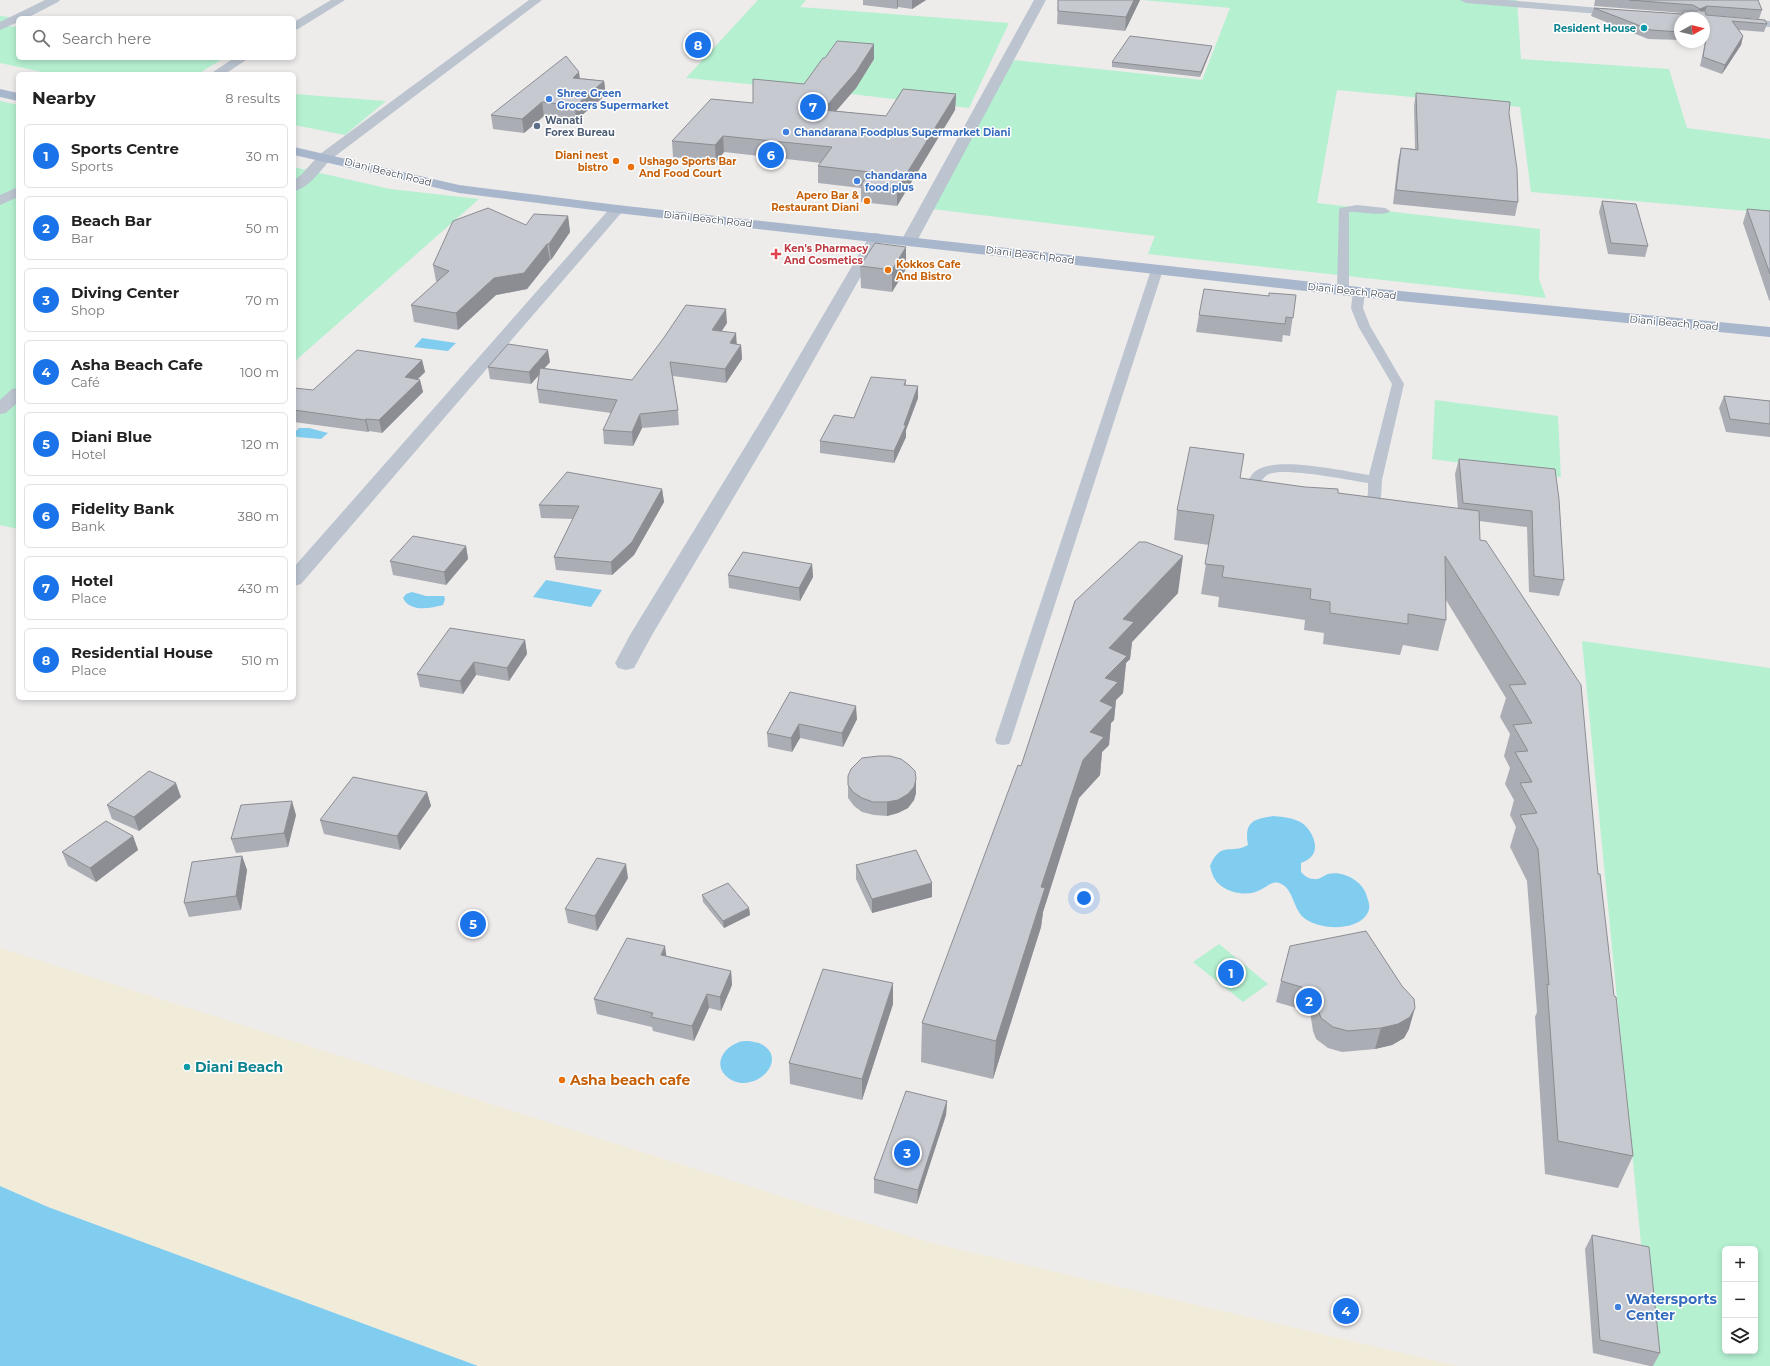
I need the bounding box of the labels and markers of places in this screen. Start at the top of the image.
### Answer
place label: Resident House [1554,22,1636,35]
marker: Resident House [1639,23,1649,33]
pin: 8 [685,30,711,60]
place label: Shree Green Grocers Supermarket [557,87,669,112]
pin: 7 [800,92,826,122]
marker: Shree Green Grocers Supermarket [544,94,554,104]
place label: Wanati Forex Bureau [545,114,615,139]
marker: Wanati Forex Bureau [532,121,542,131]
place label: Chandarana Foodplus Supermarket Diani [794,126,1010,139]
marker: Chandarana Foodplus Supermarket Diani [781,127,791,137]
pin: 6 [758,140,784,170]
place label: Diani nest bistro [555,149,609,174]
place label: Ushago Sports Bar And Food Court [638,155,737,180]
marker: Diani nest bistro [611,156,621,166]
marker: Ushago Sports Bar And Food Court [626,162,636,172]
place label: chandarana food plus [865,169,927,194]
marker: chandarana food plus [852,176,862,186]
place label: Apero Bar & Restaurant Diani [771,189,860,214]
marker: Apero Bar & Restaurant Diani [862,196,872,206]
place label: Ken's Pharmacy And Cosmetics [783,242,869,267]
marker: Ken's Pharmacy And Cosmetics [771,249,781,259]
place label: Kokkos Cafe And Bistro [895,258,961,283]
marker: Kokkos Cafe And Bistro [883,265,893,275]
pin: 5 [460,909,486,939]
pin: 1 [1218,958,1244,988]
pin: 2 [1296,986,1322,1016]
place label: Diani Beach [195,1058,283,1076]
marker: Diani Beach [182,1062,192,1072]
place label: Asha beach cafe [569,1071,690,1089]
marker: Asha beach cafe [557,1075,567,1085]
pin: 3 [894,1138,920,1168]
place label: Watersports Center [1626,1290,1717,1324]
pin: 4 [1333,1296,1359,1326]
marker: Watersports Center [1613,1302,1623,1312]

